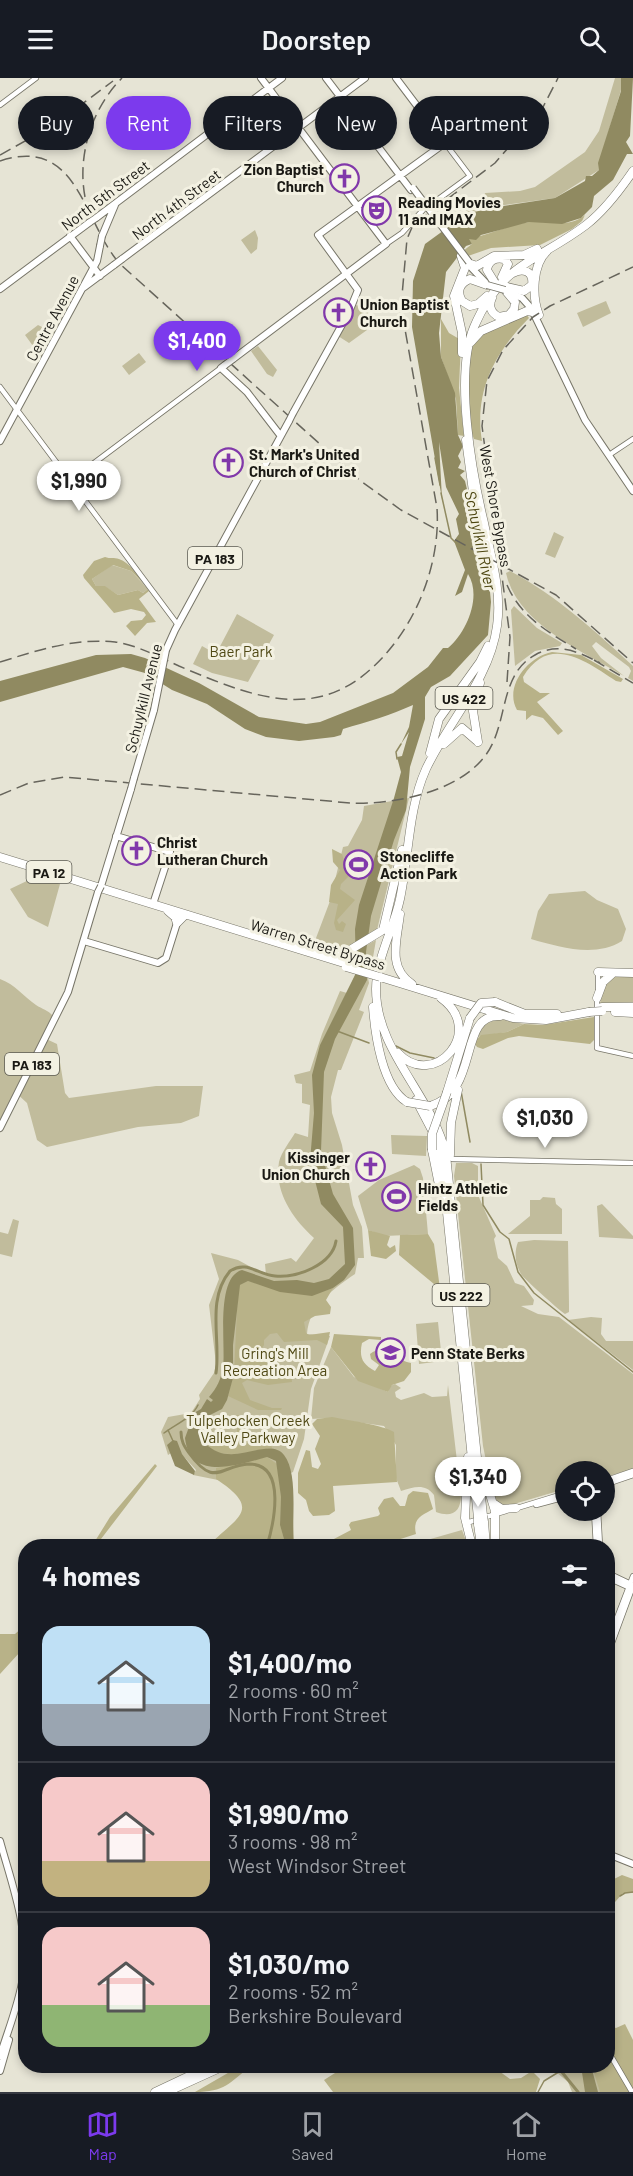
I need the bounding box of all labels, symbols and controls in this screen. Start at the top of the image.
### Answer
icon: menu [24,23,57,56]
text: Doorstep [262,23,371,55]
icon: search [576,23,609,56]
chip: Buy [18,96,94,150]
chip: Rent [106,96,191,150]
chip: Filters [203,96,303,150]
chip: New [315,96,397,150]
chip: Apartment [409,96,549,150]
street label: North 5th Street [57,156,153,234]
place label: Zion Baptist Church [244,160,324,195]
church icon: Zion Baptist Church [329,162,361,194]
street label: North 4th Street [128,165,224,243]
place label: Reading Movies 11 and IMAX [398,193,501,228]
theatre icon: Reading Movies 11 and IMAX [361,195,393,227]
street label: Centre Avenue [22,272,82,364]
place label: Union Baptist Church [360,295,450,330]
church icon: Union Baptist Church [323,297,355,329]
pin: $1,400 [148,321,246,372]
text: $1,400 [168,328,226,352]
street label: West Shore Bypass [476,444,516,568]
place label: St. Mark's United Church of Christ [249,445,360,480]
church icon: St. Mark's United Church of Christ [212,447,244,479]
pin: $1,990 [30,461,128,512]
text: $1,990 [51,468,107,492]
water label: Schuylkill River [461,489,501,593]
road number: PA 183 [188,547,242,569]
street label: Schuylkill Avenue [121,641,165,755]
park label: Baer Park [210,642,273,660]
road number: US 422 [436,687,492,709]
place label: Christ Lutheran Church [157,833,268,868]
church icon: Christ Lutheran Church [120,835,152,867]
place label: Stonecliffe Action Park [380,847,457,882]
sports icon: Stonecliffe Action Park [343,849,375,881]
road number: PA 12 [26,861,72,883]
street label: Warren Street Bypass [248,915,388,973]
road number: PA 183 [5,1053,59,1075]
pin: $1,030 [496,1098,594,1149]
text: $1,030 [517,1105,573,1129]
place label: Kissinger Union Church [262,1148,350,1183]
church icon: Kissinger Union Church [355,1150,387,1182]
place label: Hintz Athletic Fields [418,1179,508,1214]
sports icon: Hintz Athletic Fields [381,1181,413,1213]
road number: US 222 [432,1284,490,1306]
school or university icon: Penn State Berks [374,1337,406,1369]
park label: Gring's Mill Recreation Area [223,1344,327,1379]
place label: Penn State Berks [411,1344,525,1362]
park label: Tulpehocken Creek Valley Parkway [186,1411,310,1446]
pin: $1,340 [429,1457,527,1508]
map controls [555,1461,615,1521]
button: locate [555,1461,615,1521]
text: $1,340 [449,1464,507,1488]
icon: filters [558,1559,591,1592]
text: 4 homes [42,1560,140,1591]
text: $1,400/mo [228,1647,352,1678]
icon: home [90,1650,162,1722]
text: 2 rooms · 60 m² [228,1678,359,1702]
text: North Front Street [228,1702,388,1726]
text: $1,990/mo [228,1798,349,1829]
icon: home [90,1801,162,1873]
text: 3 rooms · 98 m² [228,1829,358,1853]
text: West Windsor Street [228,1853,407,1877]
text: $1,030/mo [228,1948,350,1979]
icon: home [90,1951,162,2023]
text: 2 rooms · 52 m² [228,1979,358,2003]
text: Berkshire Boulevard [228,2003,403,2027]
tab: Map [86,2108,119,2163]
tab: Saved [292,2108,334,2163]
tab: Home [506,2108,547,2163]

